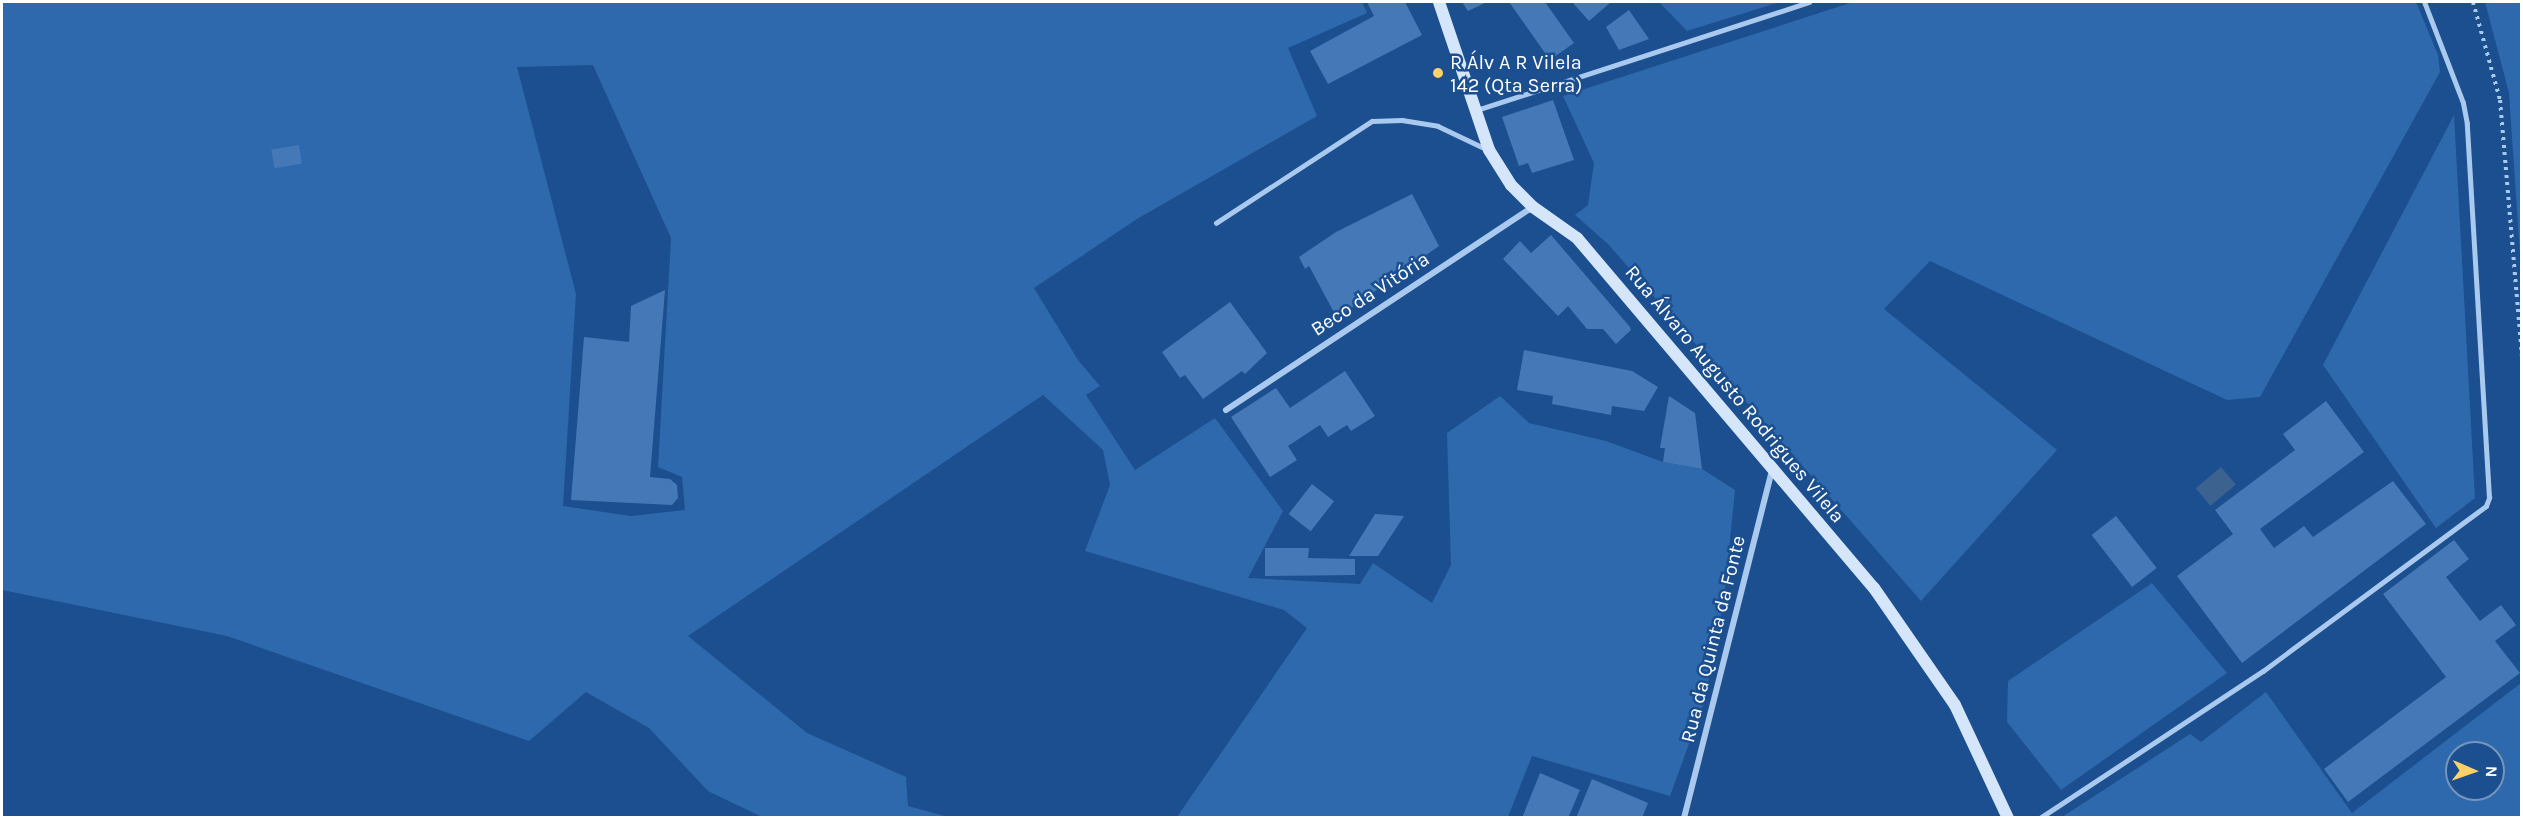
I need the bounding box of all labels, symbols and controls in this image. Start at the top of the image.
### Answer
place label: R Álv A R Vilela 142 (Qta Serra) [1450,50,1582,97]
marker: R Álv A R Vilela 142 (Qta Serra) [1431,66,1445,80]
street label: Beco da Vitória [1306,247,1434,341]
street label: Rua Álvaro Augusto Rodrigues Vilela [1620,260,1850,528]
street label: Rua da Quinta da Fonte [1676,533,1750,745]
north arrow [2445,741,2505,801]
text: N [2482,765,2501,778]

